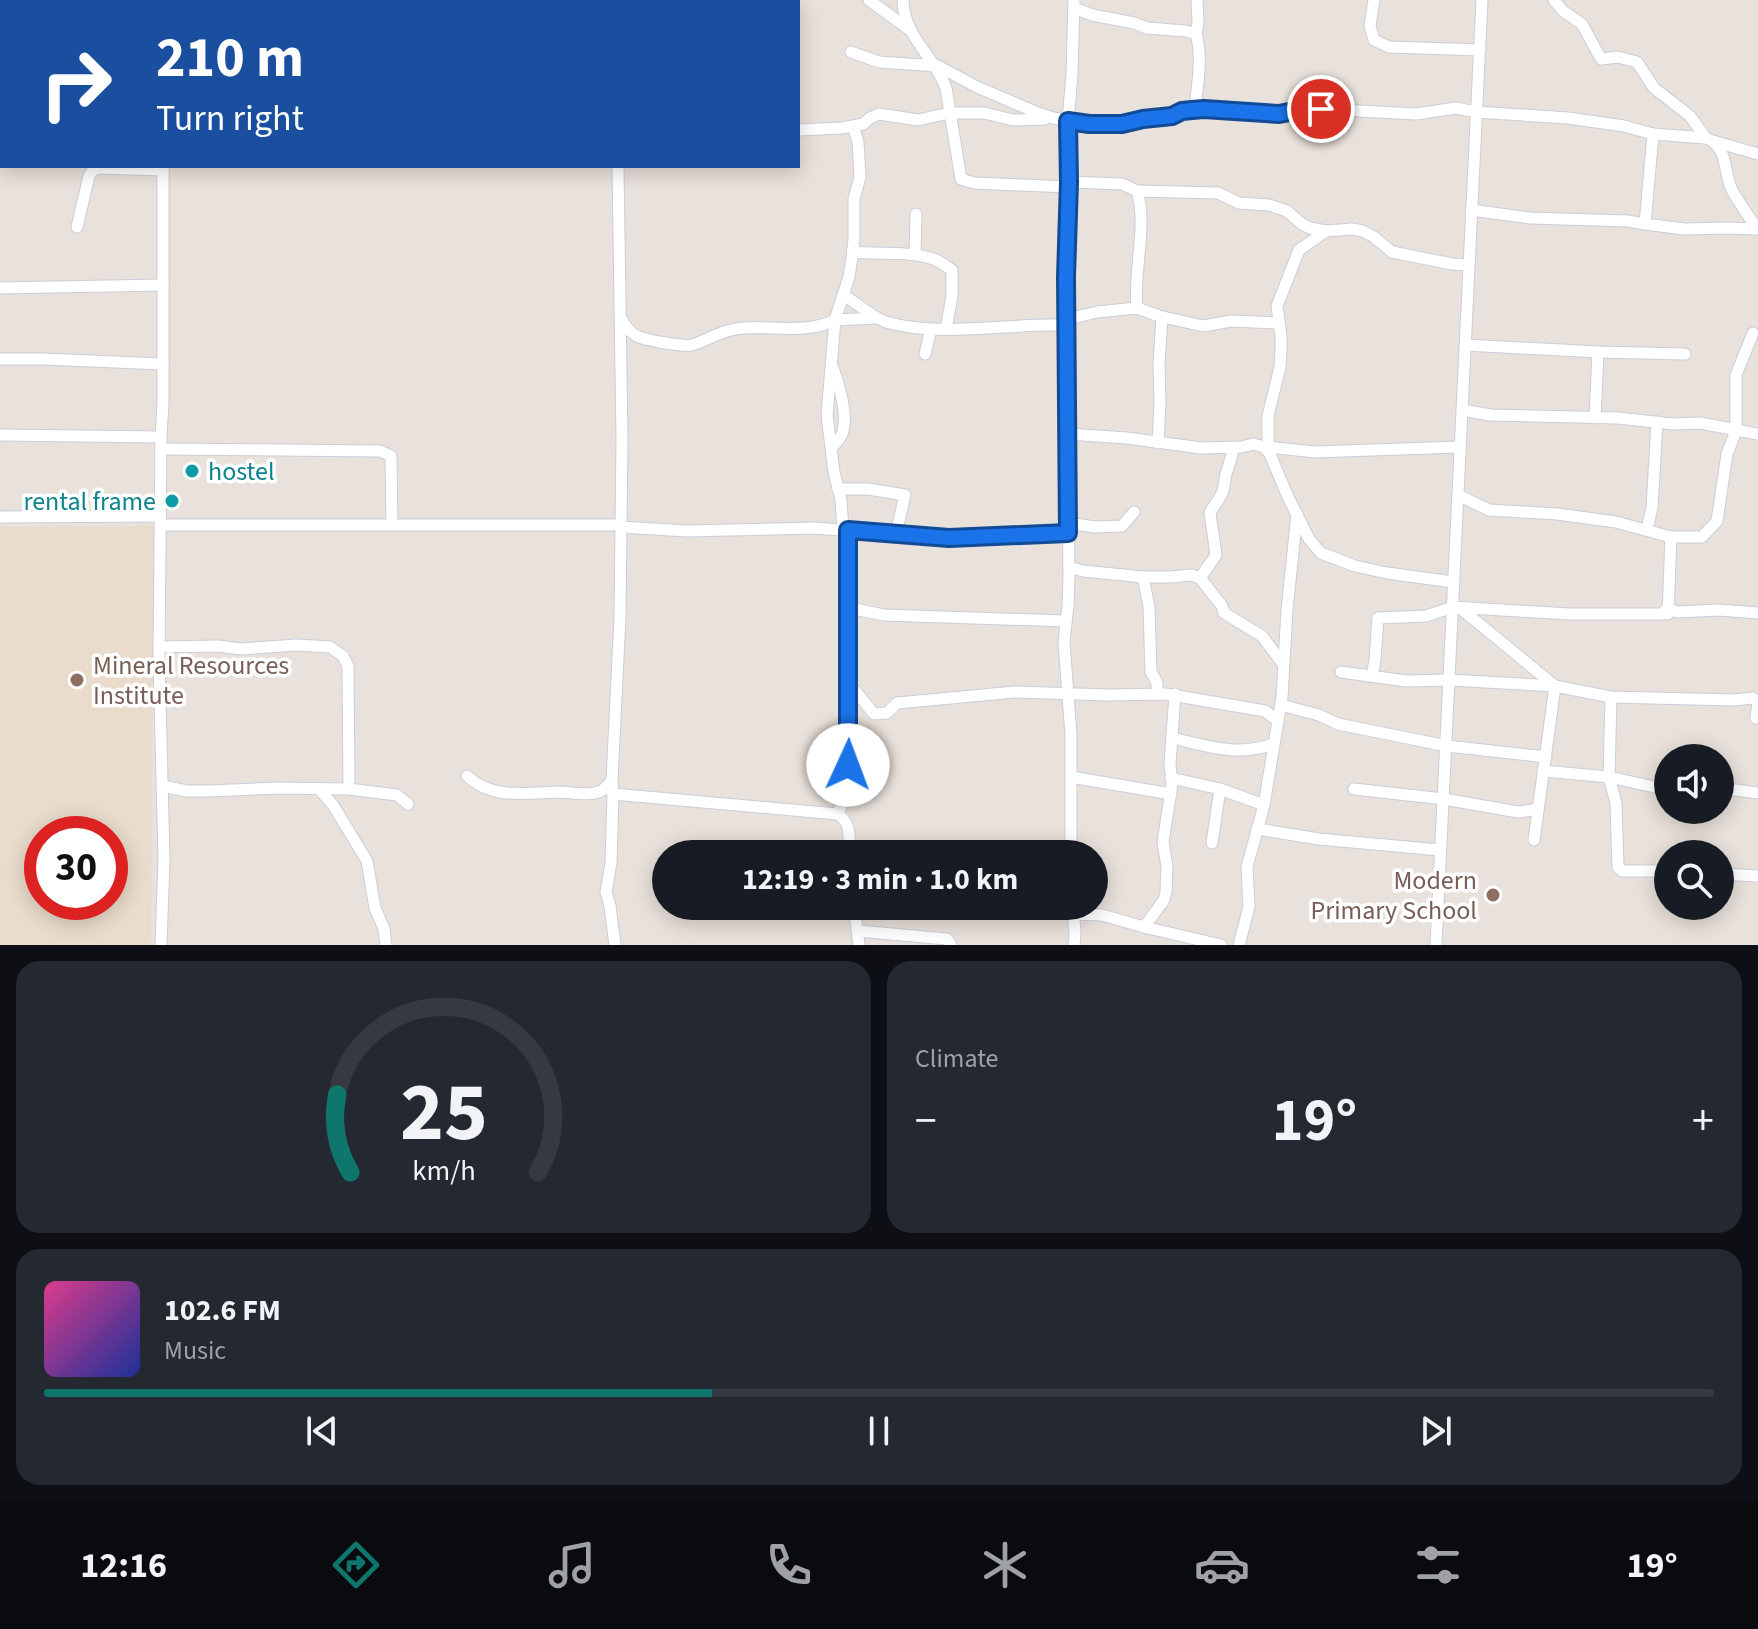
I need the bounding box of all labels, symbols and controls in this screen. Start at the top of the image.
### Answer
text: 210 m [156,19,304,98]
icon: right [24,32,128,136]
pin [1287,75,1355,143]
icon: arrive [1299,87,1343,131]
text: Turn right [156,93,304,144]
place label: hostel [208,453,275,490]
marker: hostel [183,462,201,480]
place label: rental frame [23,483,156,520]
marker: rental frame [163,492,181,510]
place label: Mineral Resources Institute [93,647,289,714]
marker: Mineral Resources Institute [68,671,86,689]
position arrow [806,723,890,807]
map controls [1654,744,1734,920]
button: sound [1654,744,1734,824]
speed limit sign: 30 [24,816,128,920]
button: search [1654,840,1734,920]
text: 12:19 · 3 min · 1.0 km [742,858,1018,901]
place label: Modern Primary School [1310,862,1477,929]
marker: Modern Primary School [1484,886,1502,904]
text: Climate [915,1040,999,1077]
text: 25 [400,1054,487,1172]
text: 19° [1272,1079,1357,1164]
text: − [915,1090,937,1153]
text: + [1692,1090,1714,1153]
text: km/h [412,1151,475,1191]
text: 102.6 FM [164,1289,281,1332]
text: Music [164,1332,226,1369]
icon: previous [300,1409,344,1453]
icon: pause [857,1409,901,1453]
icon: next [1414,1409,1458,1453]
icon: directions [328,1537,384,1593]
icon: music [544,1537,600,1593]
icon: phone [761,1537,817,1593]
icon: climate [977,1537,1033,1593]
icon: car [1194,1537,1250,1593]
icon: filters [1410,1537,1466,1593]
text: 12:16 [80,1540,167,1591]
text: 19° [1627,1540,1678,1591]

